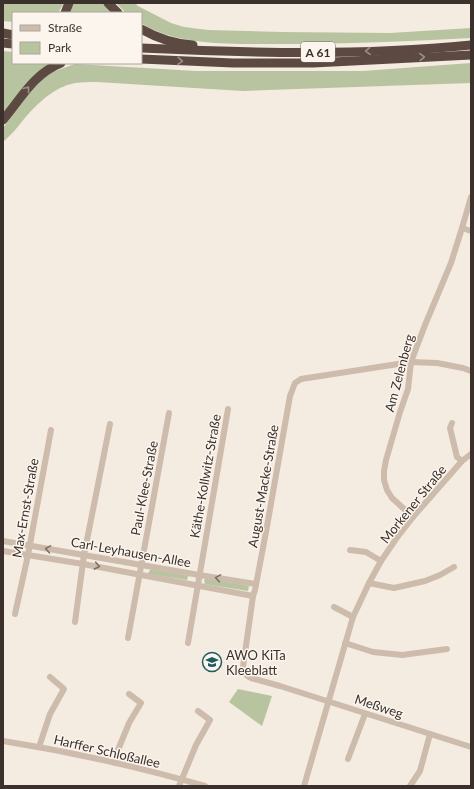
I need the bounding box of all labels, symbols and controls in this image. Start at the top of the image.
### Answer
legend [12,12,142,64]
text: Straße [48,20,82,35]
text: Park [48,40,72,55]
road number: A 61 [301,42,335,62]
one-way arrow [365,47,371,55]
one-way arrow [419,53,425,62]
one-way arrow [177,57,183,65]
one-way arrow [22,87,29,94]
street label: Am Zelenberg [381,332,417,414]
street label: Käthe-Kollwitz-Straße [186,413,224,539]
street label: August-Macke-Straße [244,423,282,549]
street label: Paul-Klee-Straße [127,439,161,537]
street label: Max-Ernst-Straße [8,457,42,559]
street label: Morkener Straße [377,462,449,546]
street label: Carl-Leyhausen-Allee [70,534,192,570]
one-way arrow [45,545,51,554]
one-way arrow [94,562,100,570]
one-way arrow [215,574,221,583]
place label: AWO KiTa Kleeblatt [226,647,286,678]
school or university icon: AWO KiTa Kleeblatt [201,651,223,673]
street label: Meßweg [353,691,405,721]
street label: Harffer Schloßallee [52,731,162,771]

